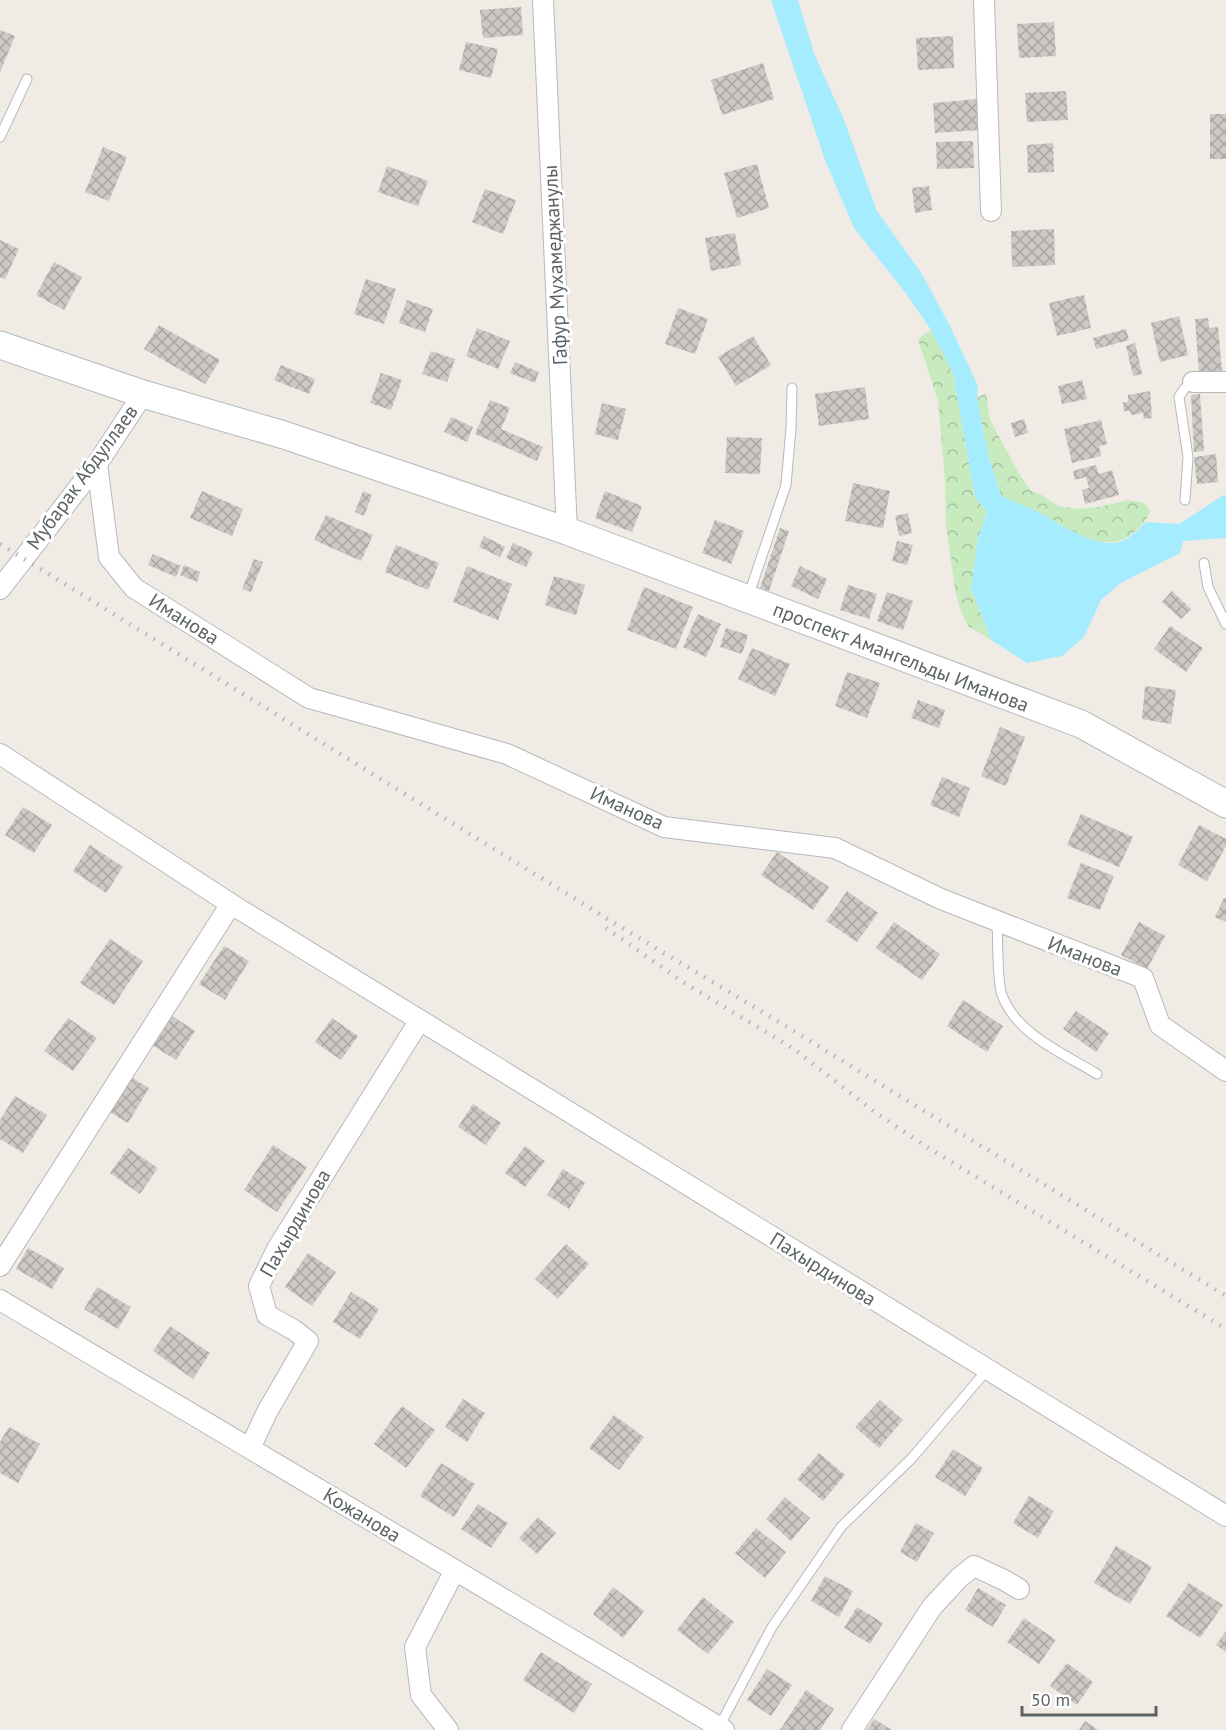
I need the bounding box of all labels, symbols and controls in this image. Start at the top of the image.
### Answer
street label: Гафур Мухамеджанулы [537,164,573,366]
street label: Мубарак Абдуллаев [21,399,143,555]
street label: Иманова [144,587,224,651]
street label: проспект Амангельды Иманова [769,596,1033,718]
street label: Иманова [586,780,668,836]
street label: Иманова [1044,930,1126,982]
street label: Пахырдинова [254,1164,336,1282]
street label: Пахырдинова [765,1226,881,1312]
street label: Кожанова [318,1482,406,1548]
scale bar [1022,1679,1156,1717]
text: 50 m [1031,1688,1070,1711]

